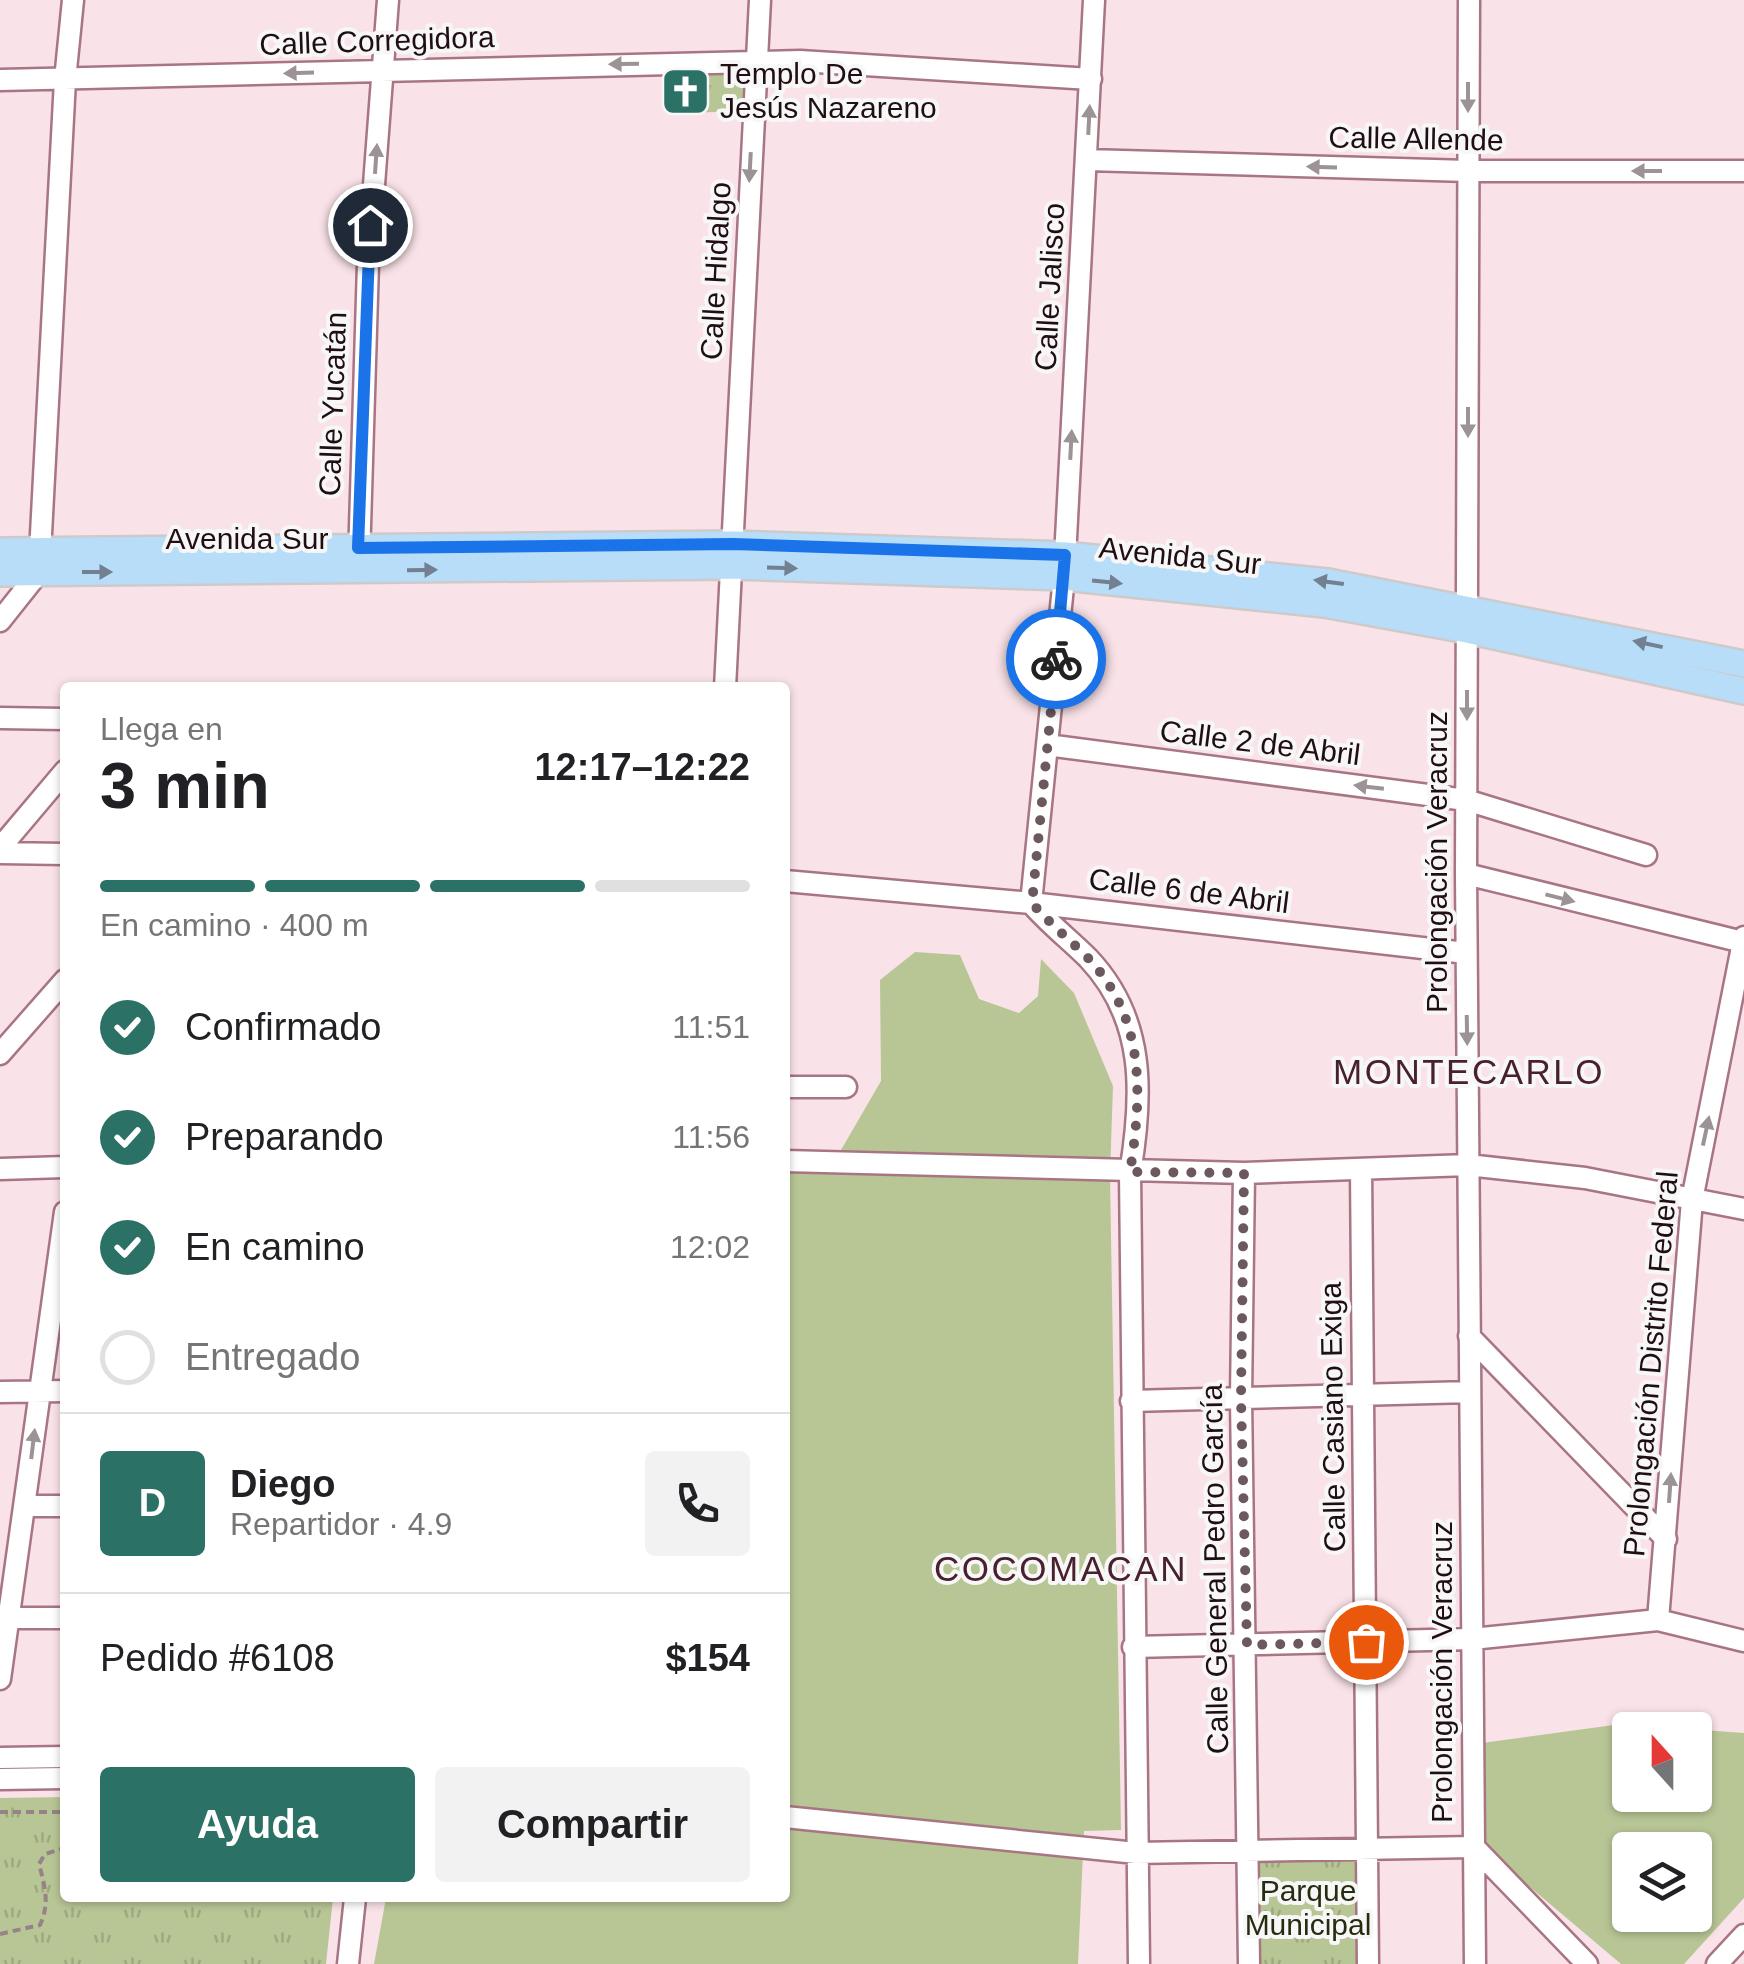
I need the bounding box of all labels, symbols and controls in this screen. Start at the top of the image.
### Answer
street label: Calle Corregidora [259,20,495,61]
one-way arrow [608,57,640,73]
place label: Templo De Jesús Nazareno [720,57,937,124]
church icon: Templo De Jesús Nazareno [659,65,711,117]
one-way arrow [283,66,315,82]
one-way arrow [1460,82,1476,114]
one-way arrow [1081,104,1097,136]
street label: Calle Allende [1328,120,1504,157]
one-way arrow [368,142,384,174]
one-way arrow [742,152,758,184]
one-way arrow [1305,158,1337,174]
one-way arrow [1630,163,1662,179]
street label: Calle Hidalgo [694,181,737,361]
pin [328,183,413,268]
icon: home [343,198,398,253]
street label: Calle Jalisco [1029,202,1070,372]
street label: Calle Yucatán [313,311,352,497]
one-way arrow [1460,407,1476,439]
one-way arrow [1063,428,1079,460]
street label: Avenida Sur [166,522,328,555]
street label: Avenida Sur [1097,531,1263,580]
one-way arrow [767,561,799,577]
one-way arrow [407,562,439,578]
one-way arrow [82,564,114,580]
one-way arrow [1092,574,1123,590]
one-way arrow [1313,574,1345,590]
courier [1006,609,1106,709]
icon: bike [1029,632,1084,687]
one-way arrow [1633,636,1664,652]
one-way arrow [1459,689,1475,721]
text: Llega en [100,711,223,747]
street label: Prolongación Veracruz [1420,711,1453,1013]
street label: Calle 2 de Abril [1158,714,1362,771]
text: 12:17–12:22 [534,746,750,788]
text: 3 min [100,749,270,822]
one-way arrow [1353,779,1385,795]
street label: Calle 6 de Abril [1087,862,1291,919]
one-way arrow [1545,890,1576,906]
text: En camino · 400 m [100,907,369,943]
icon: check [100,1000,155,1055]
text: Confirmado [185,1006,381,1048]
text: 11:51 [672,1009,750,1045]
one-way arrow [1459,1014,1475,1046]
district label: MONTECARLO [1333,1052,1605,1091]
icon: check [100,1110,155,1165]
one-way arrow [1698,1115,1714,1146]
text: Preparando [185,1116,384,1158]
text: 11:56 [672,1119,750,1155]
street label: Prolongación Distrito Federal [1617,1170,1684,1558]
icon: check [100,1220,155,1275]
text: En camino [185,1226,365,1268]
text: 12:02 [670,1229,750,1265]
street label: Calle Casiano Exiga [1314,1281,1351,1552]
text: Entregado [185,1336,360,1378]
street label: Calle General Pedro García [1195,1383,1234,1754]
one-way arrow [25,1427,41,1459]
button: phone [645,1451,750,1556]
text: Diego [230,1463,336,1505]
one-way arrow [1662,1472,1678,1504]
text: D [139,1482,166,1524]
text: Repartidor · 4.9 [230,1506,452,1542]
street label: Prolongación Veracruz [1425,1521,1458,1823]
district label: COCOMACAN [934,1549,1188,1588]
pin [1324,1600,1409,1685]
icon: bag [1339,1615,1394,1670]
text: Pedido #6108 [100,1637,335,1679]
text: $154 [665,1637,750,1679]
north arrow [1612,1712,1712,1812]
map controls [1612,1712,1712,1932]
button: Ayuda [100,1767,415,1882]
button: Compartir [435,1767,750,1882]
button: layers [1612,1832,1712,1932]
park label: Parque Municipal [1245,1874,1371,1941]

